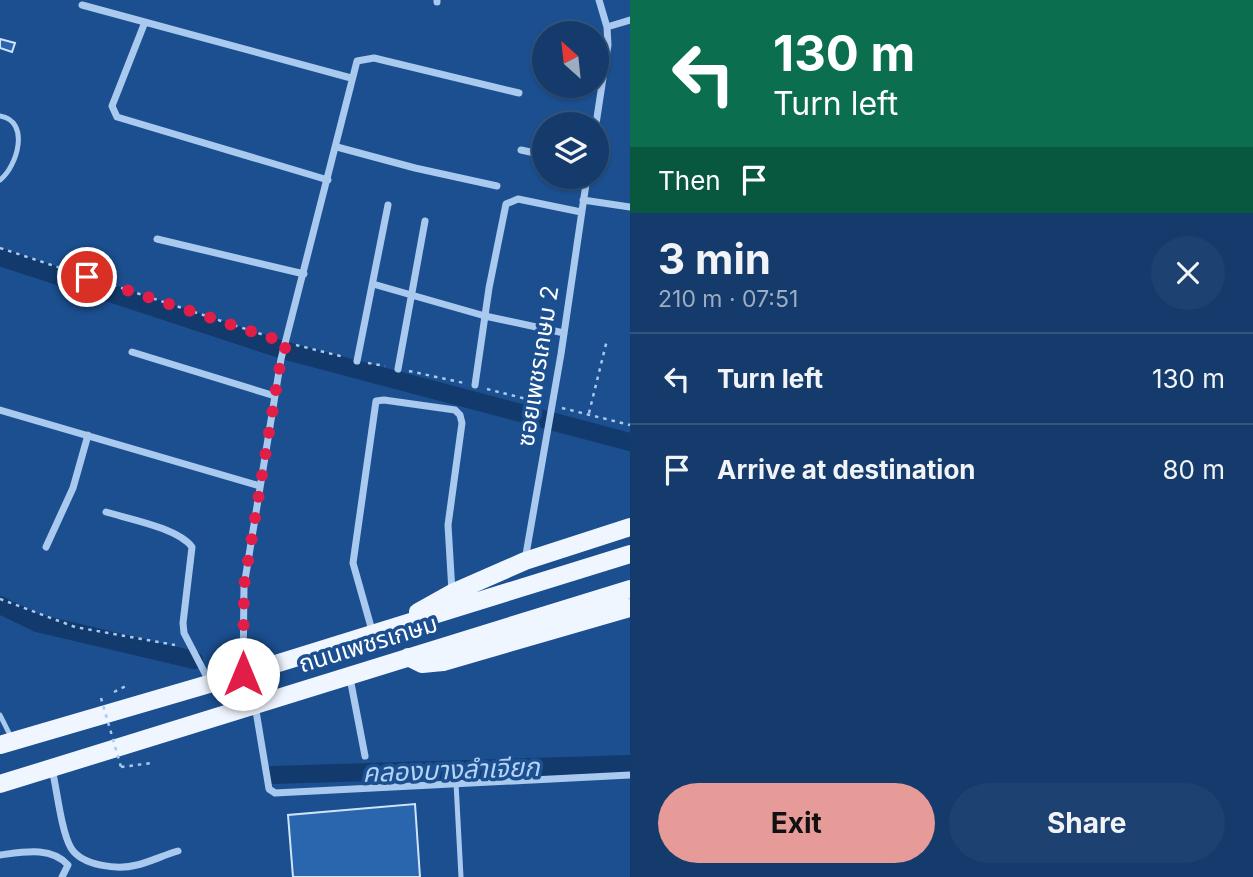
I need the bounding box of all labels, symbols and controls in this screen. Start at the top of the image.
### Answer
north arrow [532,21,609,98]
map controls [532,21,609,189]
text: 130 m [773,24,915,83]
icon: left [658,28,749,119]
text: Turn left [773,84,898,123]
button: layers [532,112,609,189]
icon: arrive [735,161,773,199]
text: Then [658,165,721,196]
text: 3 min [658,233,771,284]
button: close [1151,236,1225,310]
pin [57,247,117,307]
icon: arrive [68,258,106,296]
street label: ซอยเพชรเกษม 2 [510,283,565,448]
text: 210 m · 07:51 [658,285,798,313]
icon: left [658,360,696,398]
text: Turn left [717,363,823,394]
text: 130 m [1152,363,1225,394]
icon: arrive [658,451,696,489]
text: Arrive at destination [717,454,976,485]
text: 80 m [1162,454,1225,485]
street label: ถนนเพชรเกษม [295,609,441,678]
position arrow [206,637,280,711]
water label: คลองบางลำเจียก [362,751,541,788]
button: Exit [658,783,935,863]
button: Share [949,783,1225,863]

